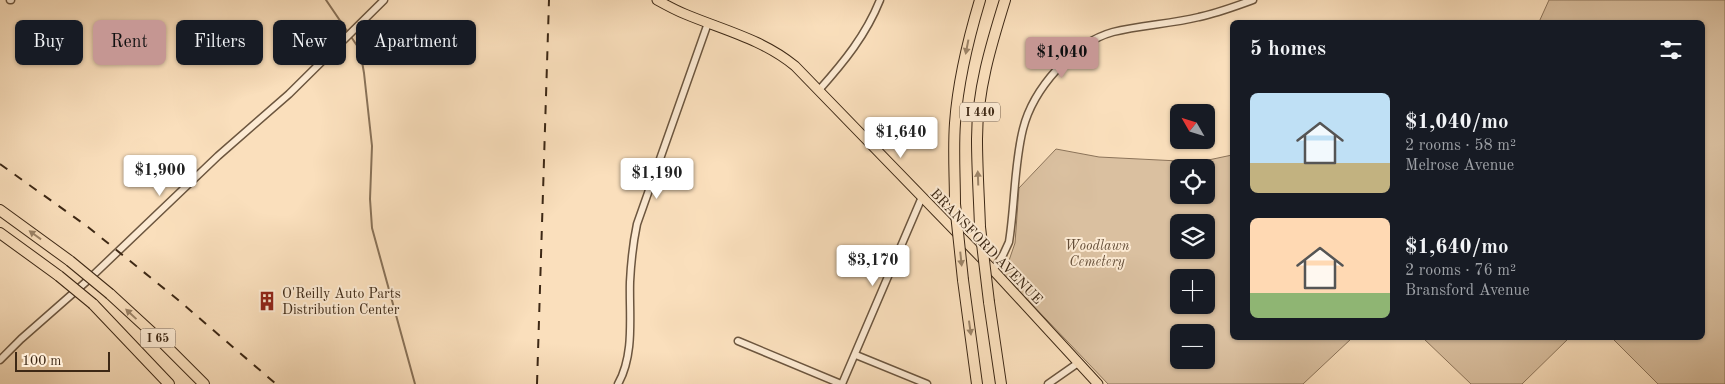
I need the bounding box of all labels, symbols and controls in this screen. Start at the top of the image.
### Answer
chip: Buy [15,20,83,65]
chip: Rent [93,20,166,65]
chip: Filters [176,20,263,65]
chip: New [273,20,346,65]
chip: Apartment [356,20,476,65]
pin: $1,040 [1021,36,1103,79]
icon: filters [1657,36,1685,64]
one-way arrow [962,39,970,55]
text: 5 homes [1250,39,1326,60]
text: $1,040 [1037,45,1087,61]
road number: I 440 [960,102,1000,121]
north arrow [1170,104,1215,149]
map controls [1170,104,1215,369]
text: $1,040/mo [1405,112,1509,133]
icon: home [1290,113,1350,173]
pin: $1,640 [860,116,942,159]
text: $1,640 [876,125,926,141]
text: 2 rooms · 58 m² [1405,138,1516,154]
pin: $1,900 [119,154,201,197]
pin: $1,190 [616,158,698,200]
text: Melrose Avenue [1405,158,1514,174]
button: locate [1170,159,1215,204]
text: $1,900 [135,163,185,179]
text: $1,190 [632,166,682,182]
one-way arrow [974,170,982,186]
street label: BRANSFORD AVENUE [928,186,1045,307]
button: layers [1170,214,1215,259]
one-way arrow [29,230,42,240]
text: $1,640/mo [1405,237,1509,258]
icon: home [1290,238,1350,298]
park label: Woodlawn Cemetery [1064,239,1130,270]
pin: $3,170 [832,244,914,287]
one-way arrow [957,251,965,267]
text: $3,170 [848,253,898,269]
text: 2 rooms · 76 m² [1405,263,1516,279]
button: + [1170,269,1215,314]
text: Bransford Avenue [1405,283,1530,299]
place label: O'Reilly Auto Parts Distribution Center [282,287,401,317]
building icon: O'Reilly Auto Parts Distribution Center [256,290,278,312]
one-way arrow [126,308,138,320]
one-way arrow [966,320,974,336]
button: − [1170,324,1215,369]
road number: I 65 [140,328,176,348]
scale bar [15,349,110,372]
text: 100 m [22,354,61,368]

